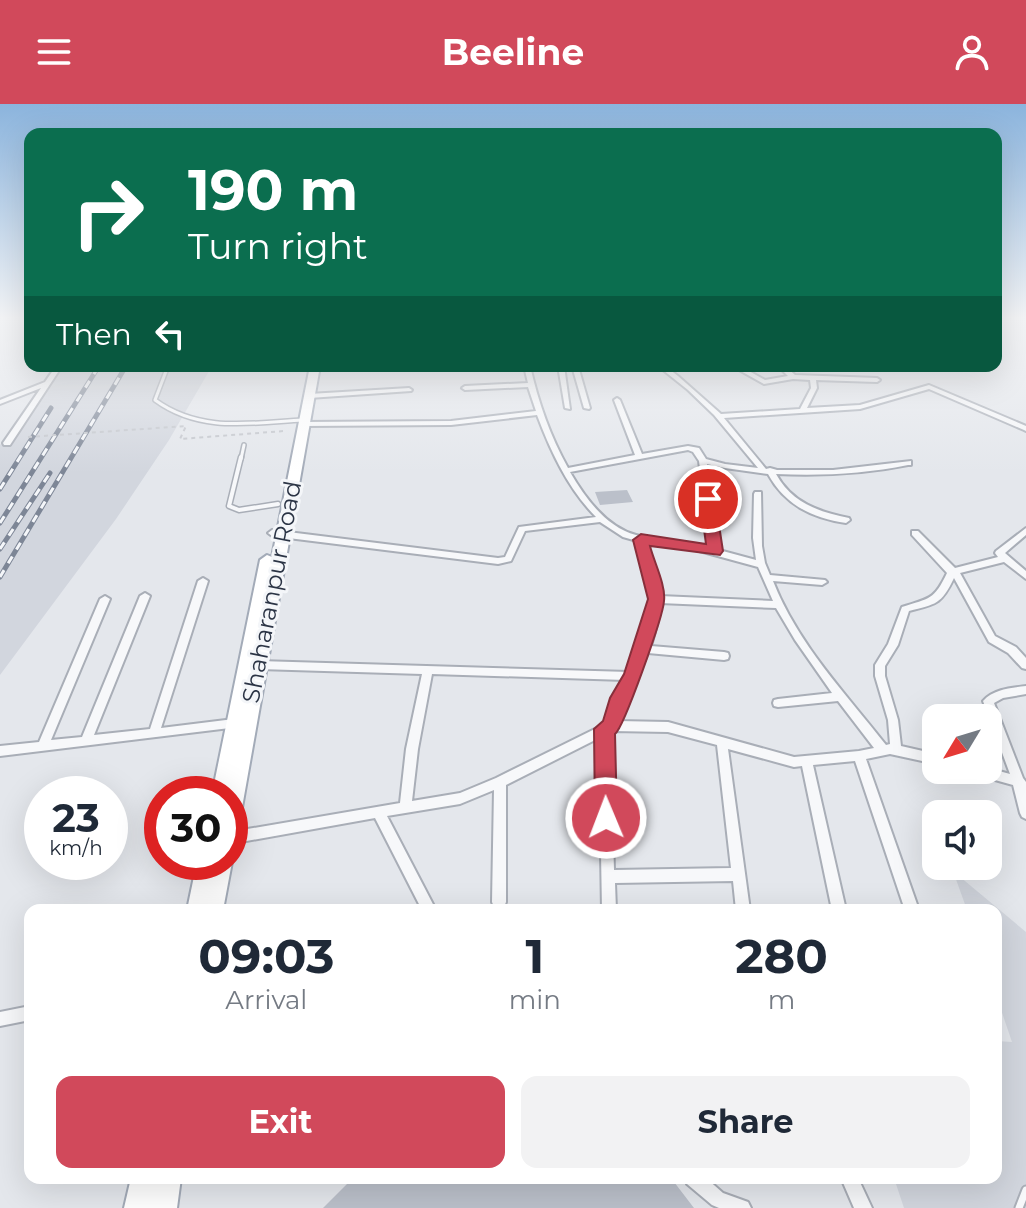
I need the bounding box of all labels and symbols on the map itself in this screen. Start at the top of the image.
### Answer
pin [674,465,742,533]
street label: Shaharanpur Road [236,478,307,705]
north arrow [922,704,1002,784]
speed limit sign: 30 [144,776,248,880]
position arrow [564,776,648,860]

